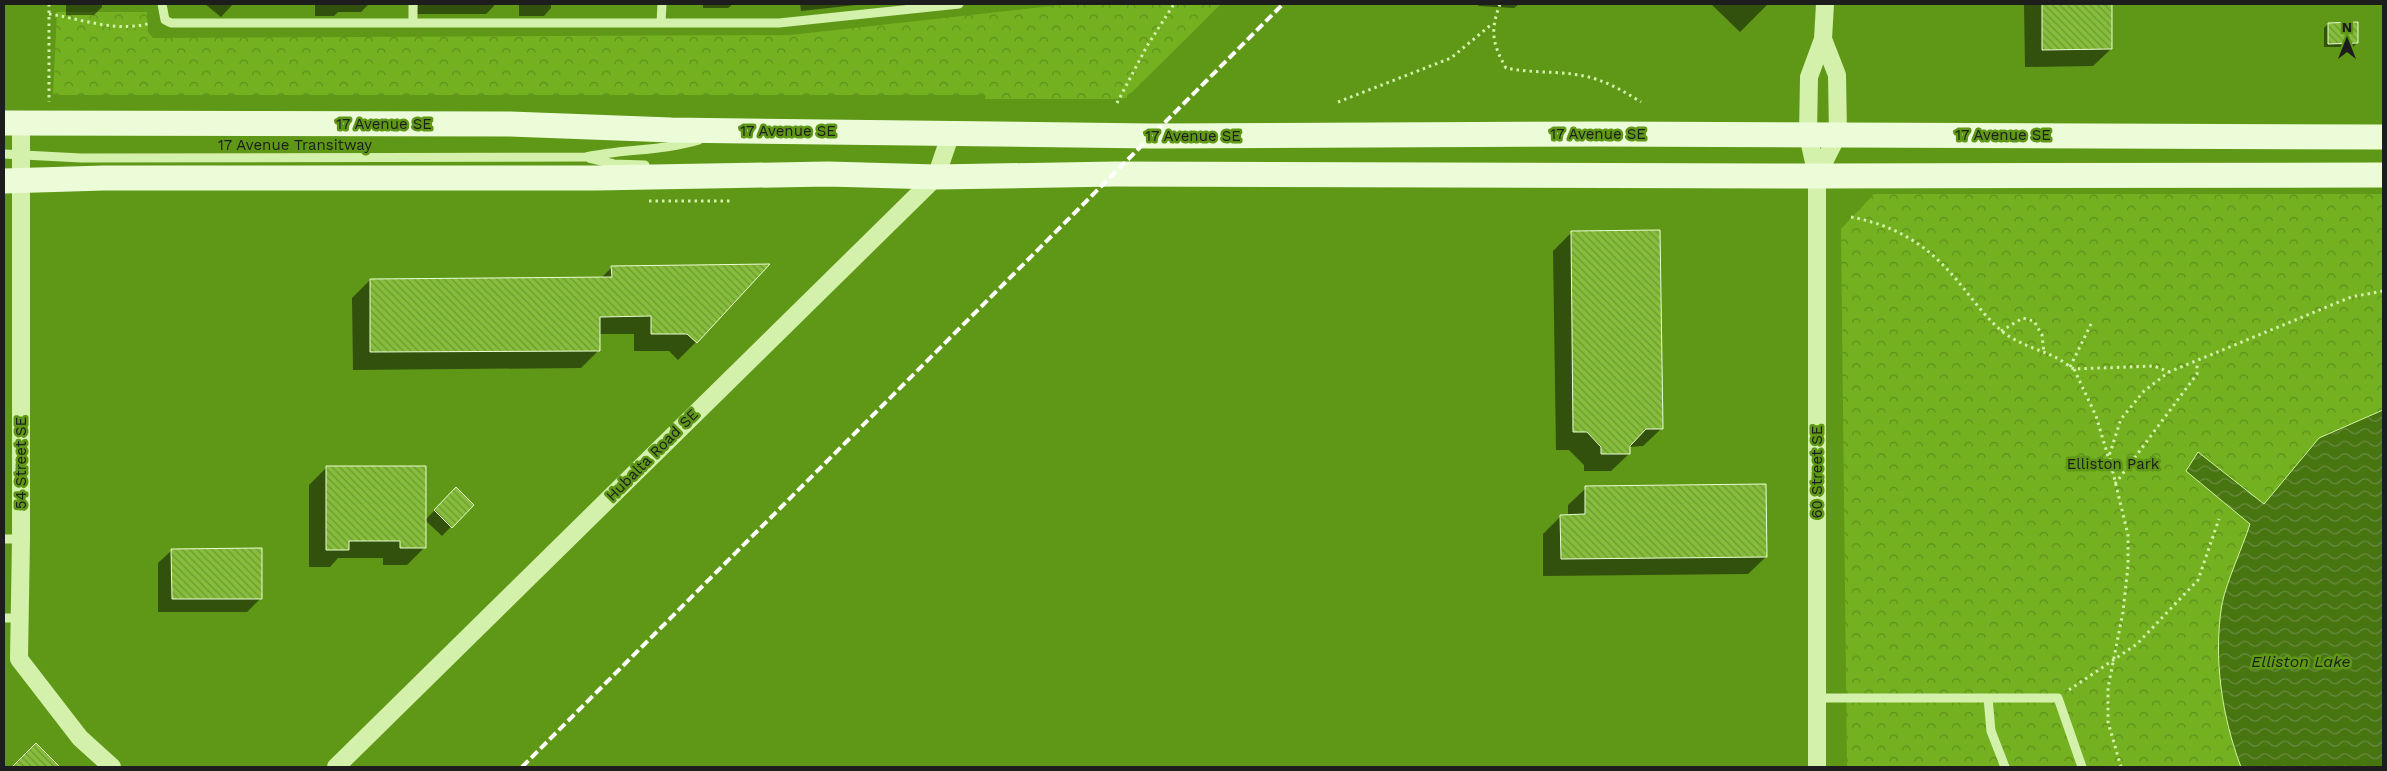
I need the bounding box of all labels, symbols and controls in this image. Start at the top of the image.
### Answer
north arrow [2322,15,2372,65]
text: N [2342,19,2352,35]
street label: 17 Avenue SE [336,115,432,133]
street label: 17 Avenue SE [740,122,836,140]
street label: 17 Avenue SE [1550,125,1646,143]
street label: 17 Avenue SE [1955,126,2051,144]
street label: 17 Avenue SE [1145,127,1241,145]
street label: 17 Avenue Transitway [218,136,372,154]
street label: Hubalta Road SE [602,405,702,505]
street label: 54 Street SE [12,417,30,509]
street label: 60 Street SE [1808,425,1826,519]
park label: Elliston Park [2067,455,2160,473]
water label: Elliston Lake [2251,652,2351,671]

